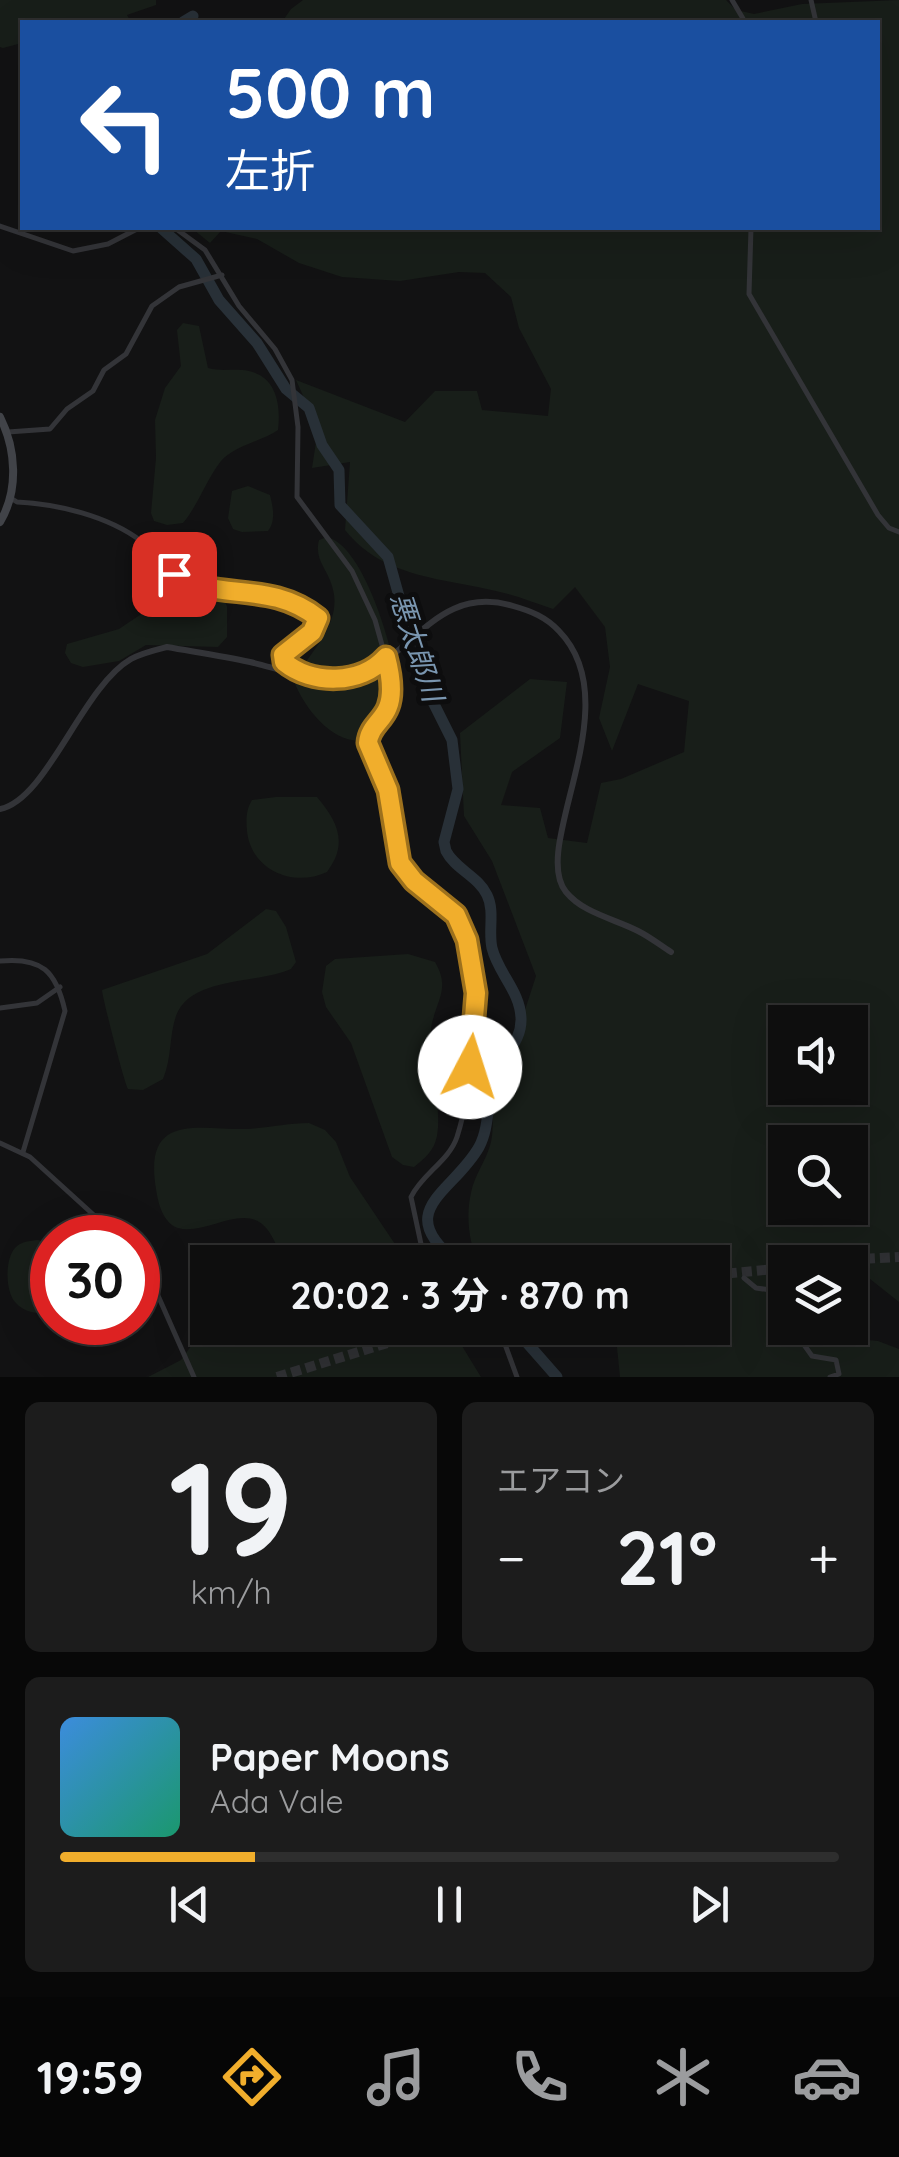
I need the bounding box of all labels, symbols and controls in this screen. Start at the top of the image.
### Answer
text: 500 m [225,48,435,136]
icon: left [60,60,190,190]
text: 左折 [225,142,315,198]
pin [132,532,217,617]
icon: arrive [147,547,202,602]
water label: 悪太郎川 [384,588,452,708]
map controls [768,1005,868,1345]
button: sound [768,1005,868,1105]
position arrow [418,1015,522,1119]
button: search [768,1125,868,1225]
speed limit sign: 30 [30,1215,160,1345]
button: layers [768,1245,868,1345]
text: 20:02 · 3 分 · 870 m [290,1271,630,1319]
text: 19 [169,1425,293,1588]
text: エアコン [497,1460,625,1500]
text: 21° [616,1510,717,1604]
text: − [497,1523,526,1592]
text: + [808,1523,839,1592]
text: km/h [190,1572,272,1612]
text: Paper Moons [210,1733,450,1781]
text: Ada Vale [210,1781,344,1821]
icon: previous [162,1877,217,1932]
icon: pause [422,1877,477,1932]
icon: next [682,1877,737,1932]
icon: directions [217,2042,287,2112]
icon: music [361,2042,431,2112]
icon: phone [505,2042,575,2112]
icon: climate [648,2042,718,2112]
icon: car [792,2042,862,2112]
text: 19:59 [37,2049,144,2105]

